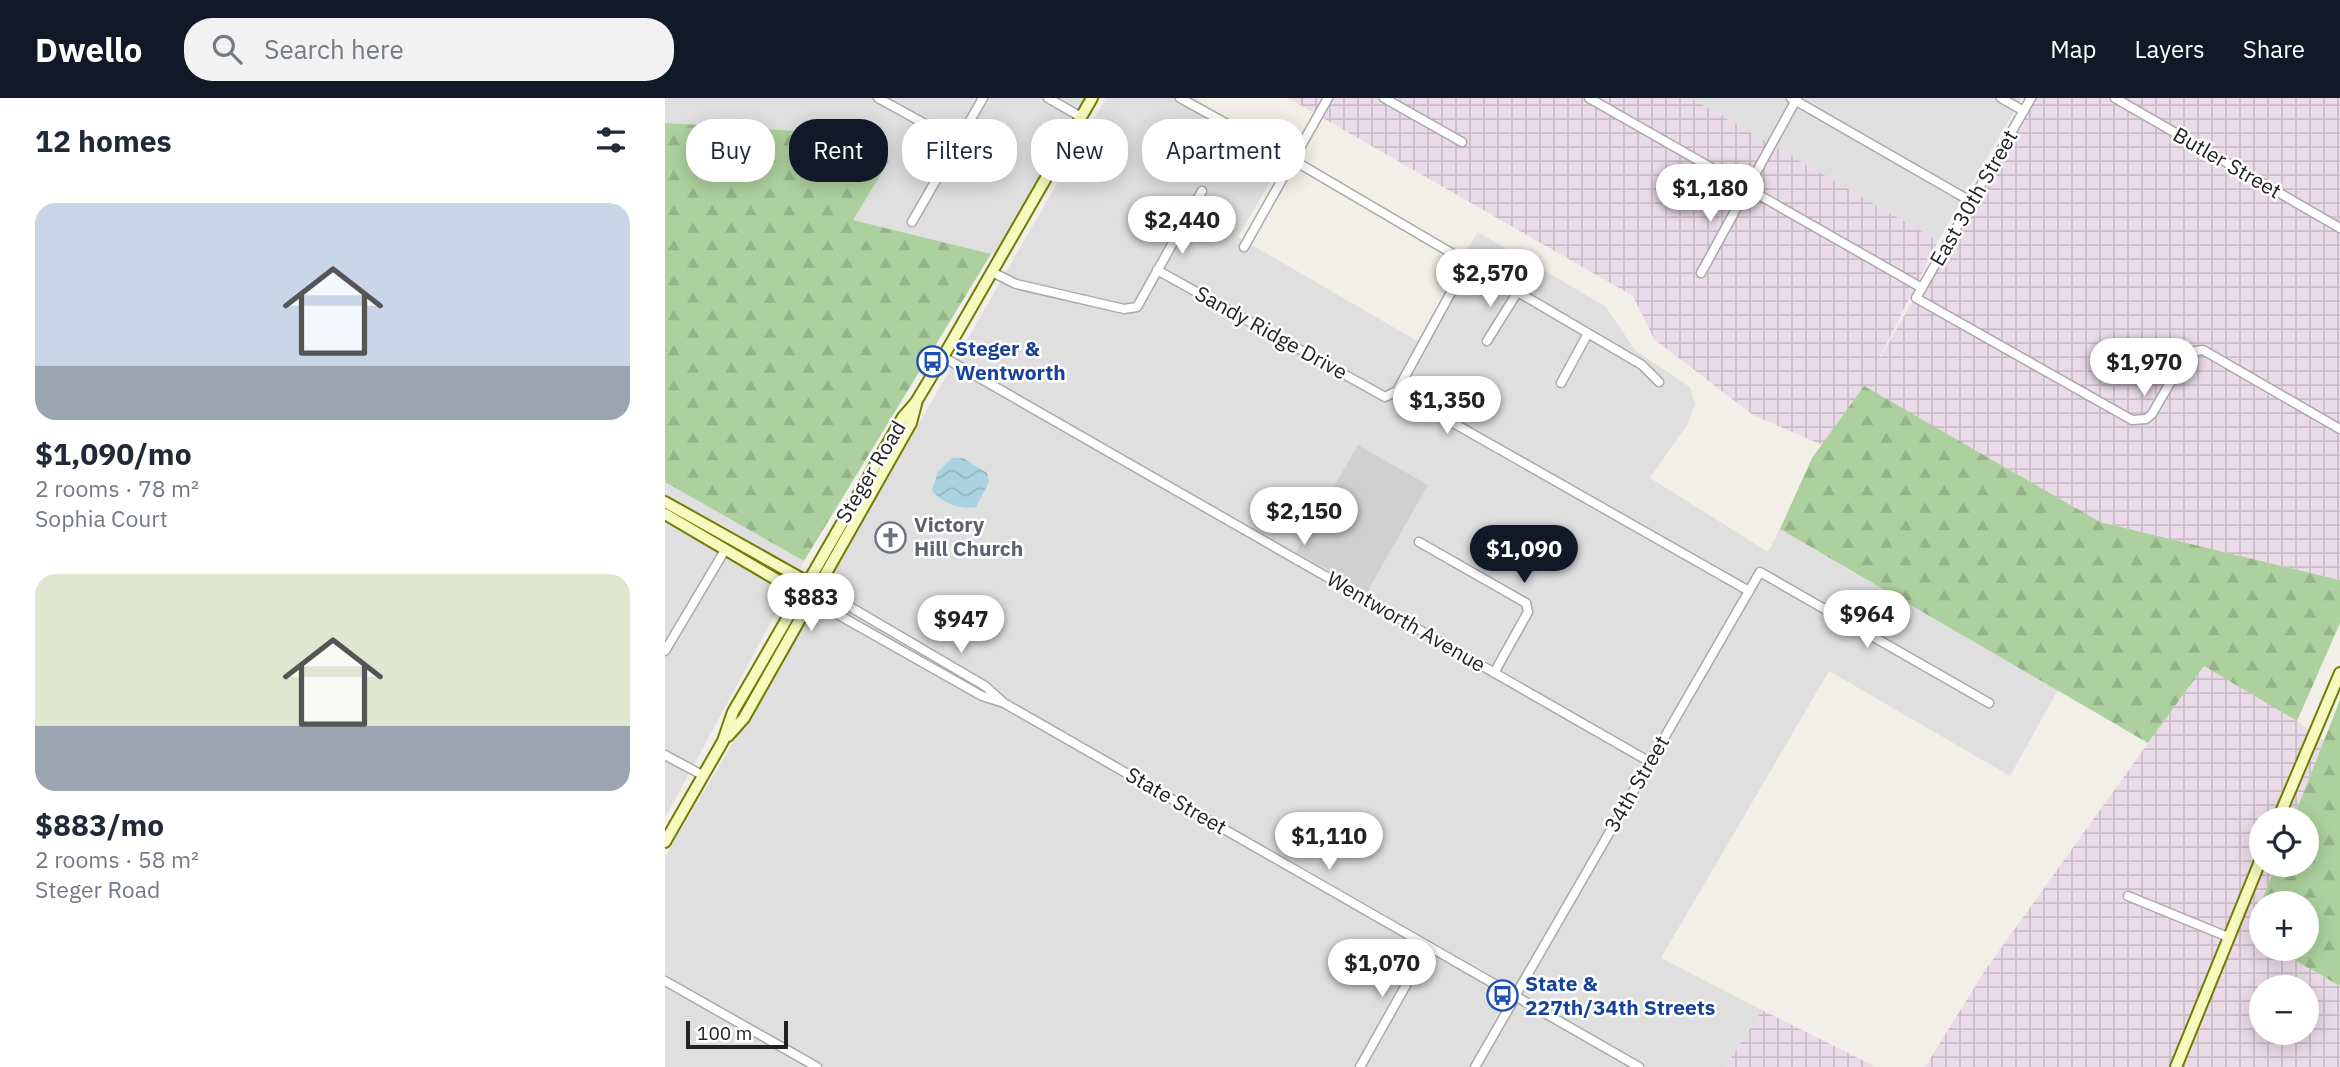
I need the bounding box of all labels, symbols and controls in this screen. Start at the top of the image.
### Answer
search box [184,18,674,81]
text: Dwello [35,28,142,71]
icon: search [208,30,246,68]
text: Search here [264,32,404,66]
text: Map [2050,33,2097,65]
text: Layers [2135,33,2205,65]
text: Share [2243,33,2305,65]
chip: Buy [686,119,775,182]
chip: Rent [789,119,888,182]
chip: Filters [902,119,1017,182]
chip: New [1031,119,1128,182]
chip: Apartment [1142,119,1305,182]
street label: Butler Street [2168,120,2287,204]
text: 12 homes [35,121,172,160]
icon: filters [592,121,630,159]
street label: East 30th Street [1923,124,2023,271]
pin: $1,180 [1653,164,1767,224]
text: $1,180 [1672,172,1748,202]
pin: $2,440 [1125,197,1239,256]
text: $2,440 [1144,204,1220,234]
icon: home [270,248,396,374]
pin: $2,570 [1433,250,1547,309]
text: $2,570 [1452,257,1528,287]
street label: Sandy Ridge Drive [1190,279,1353,386]
place label: Steger & Wentworth [955,334,1066,386]
pin: $1,970 [2087,338,2201,398]
bus stop icon: Steger & Wentworth [915,344,949,378]
text: $1,970 [2106,346,2182,376]
pin: $1,350 [1390,376,1504,436]
text: $1,350 [1409,384,1485,414]
street label: Steger Road [829,415,912,528]
text: $1,090/mo [35,434,192,473]
text: 2 rooms · 78 m² [35,473,199,503]
pin: $2,150 [1247,488,1361,547]
text: $2,150 [1266,495,1342,525]
text: Sophia Court [35,503,168,533]
place label: Victory Hill Church [914,510,1023,562]
church icon: Victory Hill Church [874,520,908,554]
pin: $1,090 [1467,526,1581,585]
text: $1,090 [1486,533,1562,563]
street label: Wentworth Avenue [1322,564,1491,678]
pin: $883 [770,574,852,633]
text: $883 [783,581,839,611]
pin: $964 [1826,590,1908,650]
pin: $947 [920,596,1002,655]
text: $964 [1839,598,1895,628]
text: $947 [933,603,989,633]
icon: home [270,619,396,745]
street label: 34th Street [1597,730,1675,837]
street label: State Street [1121,760,1232,840]
text: $883/mo [35,805,164,844]
map controls [2249,807,2319,1045]
button: locate [2249,807,2319,877]
pin: $1,110 [1272,812,1386,872]
text: $1,110 [1291,820,1367,850]
text: 2 rooms · 58 m² [35,844,199,874]
text: Steger Road [35,874,160,904]
button: + [2249,891,2319,961]
pin: $1,070 [1325,940,1439,999]
text: $1,070 [1344,947,1420,977]
place label: State & 227th/34th Streets [1525,969,1715,1021]
button: − [2249,975,2319,1045]
bus stop icon: State & 227th/34th Streets [1485,979,1519,1013]
scale bar [686,1018,787,1050]
text: 100 m [697,1021,752,1045]

